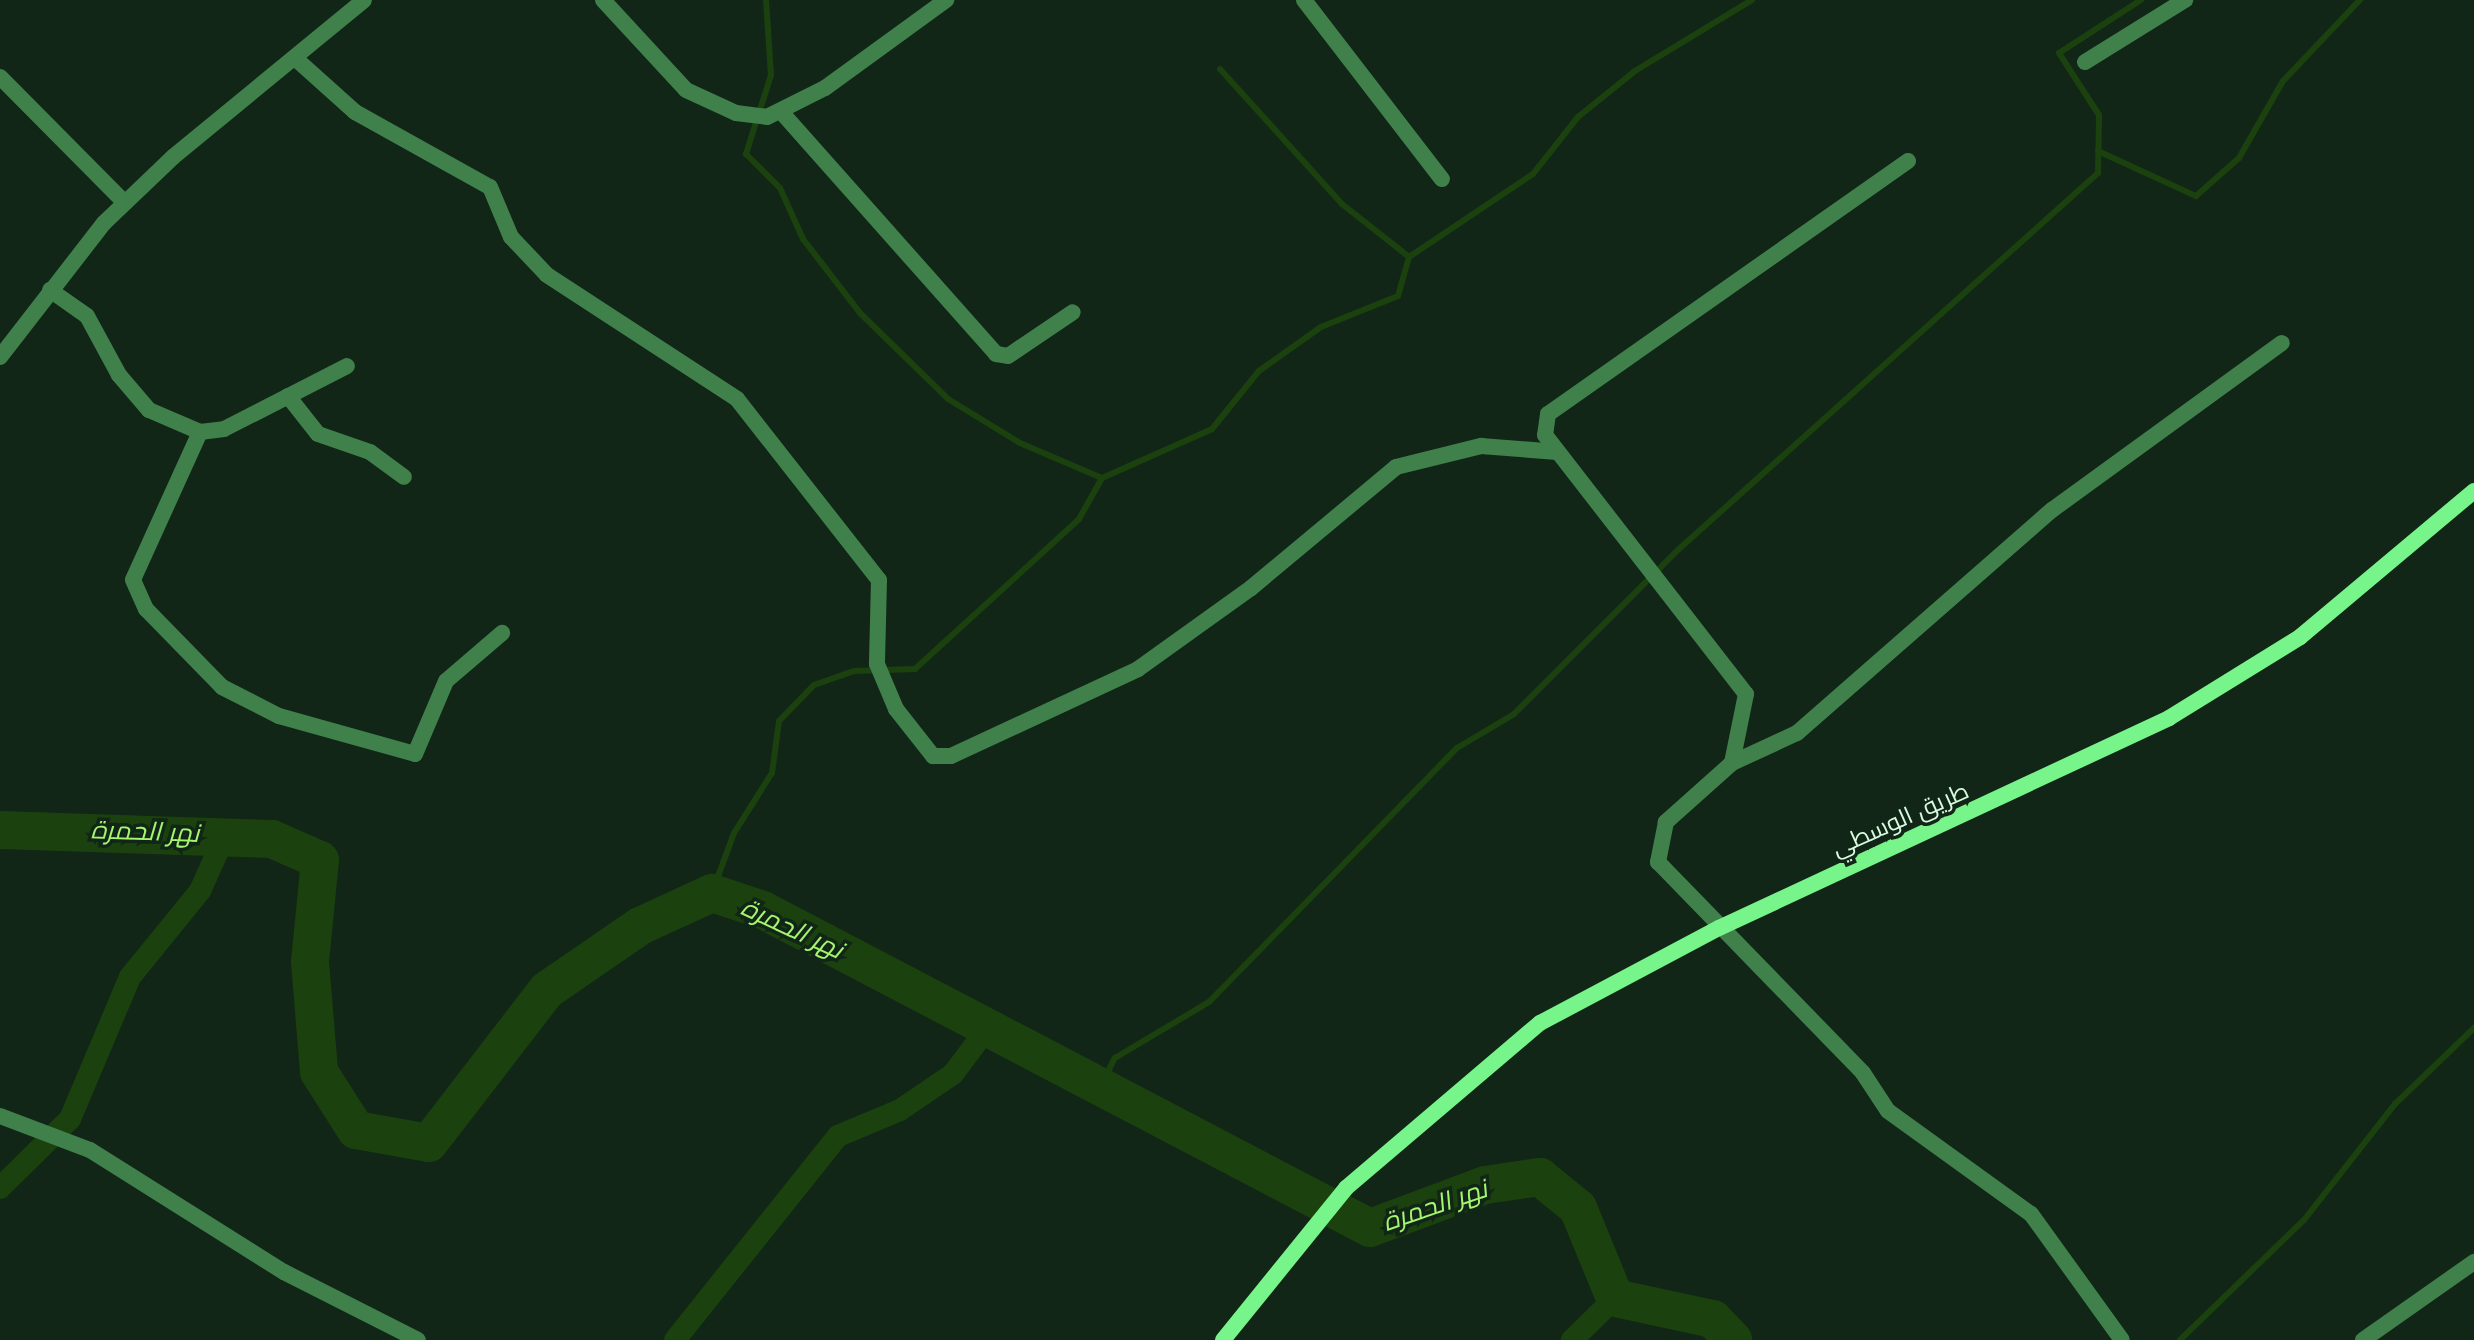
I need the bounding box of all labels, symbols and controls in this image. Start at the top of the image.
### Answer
street label: طريق الوسطي [1827,776,1973,862]
water label: نهر الحمرة [90,815,200,849]
water label: نهر الحمرة [736,892,848,966]
water label: نهر الحمرة [1379,1174,1491,1238]

